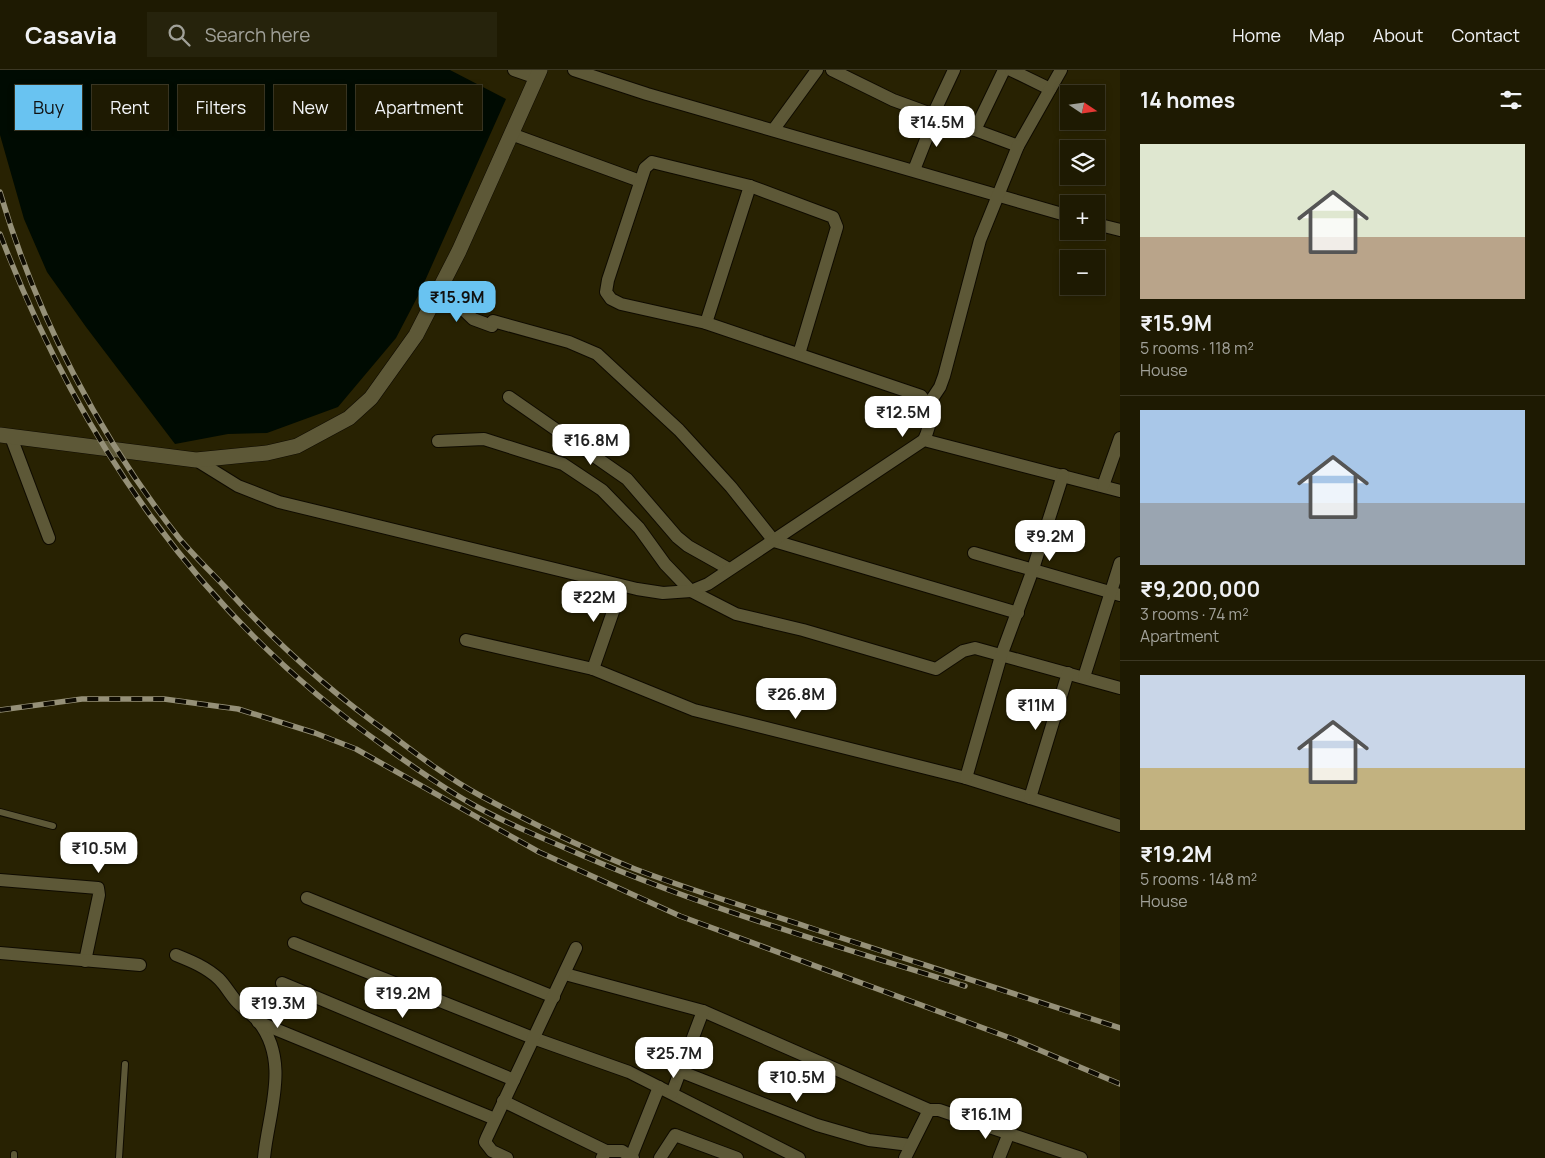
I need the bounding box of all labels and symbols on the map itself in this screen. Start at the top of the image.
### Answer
north arrow [1060,85,1105,130]
pin: ₹14.5M [896,106,978,148]
pin: ₹15.9M [416,280,498,323]
pin: ₹12.5M [862,396,944,438]
pin: ₹16.8M [550,424,632,466]
pin: ₹9.2M [1015,520,1085,562]
pin: ₹22M [564,580,624,623]
pin: ₹26.8M [755,678,837,720]
pin: ₹11M [1006,688,1066,731]
pin: ₹10.5M [58,832,140,874]
pin: ₹19.2M [362,976,444,1019]
pin: ₹19.3M [237,986,319,1029]
pin: ₹25.7M [633,1036,715,1079]
pin: ₹10.5M [756,1060,838,1103]
pin: ₹16.1M [945,1098,1027,1140]

